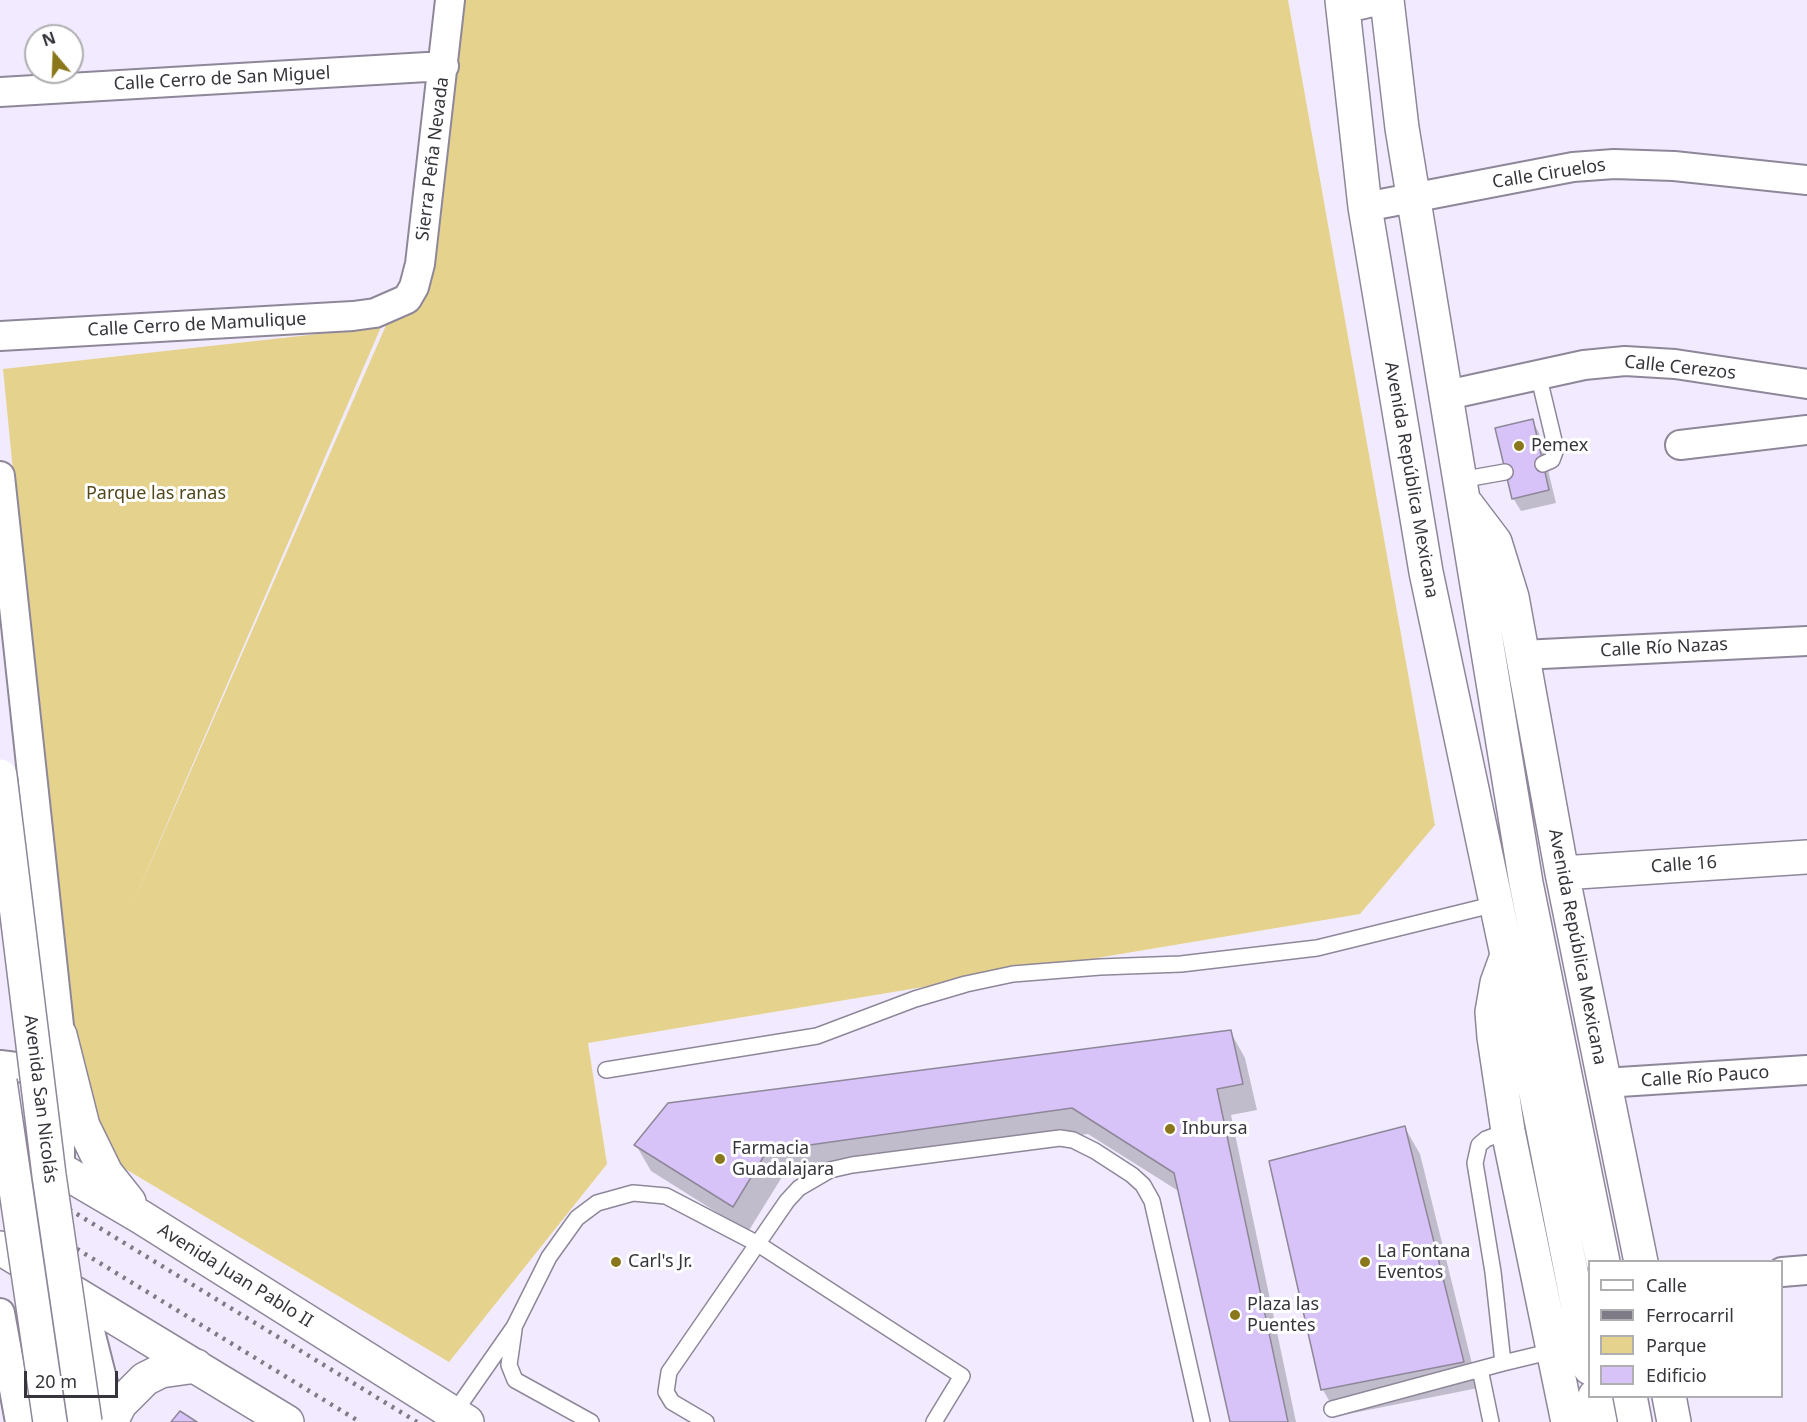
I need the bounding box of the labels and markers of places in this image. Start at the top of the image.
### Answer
place label: Pemex [1531,435,1588,457]
marker: Pemex [1512,439,1526,453]
place label: Inbursa [1182,1118,1248,1140]
marker: Inbursa [1163,1122,1177,1136]
place label: Farmacia Guadalajara [732,1138,834,1180]
marker: Farmacia Guadalajara [713,1152,727,1166]
place label: La Fontana Eventos [1377,1241,1470,1284]
place label: Carl's Jr. [628,1251,693,1273]
marker: Carl's Jr. [609,1255,623,1269]
marker: La Fontana Eventos [1358,1255,1372,1269]
place label: Plaza las Puentes [1247,1294,1319,1336]
marker: Plaza las Puentes [1228,1308,1242,1322]

